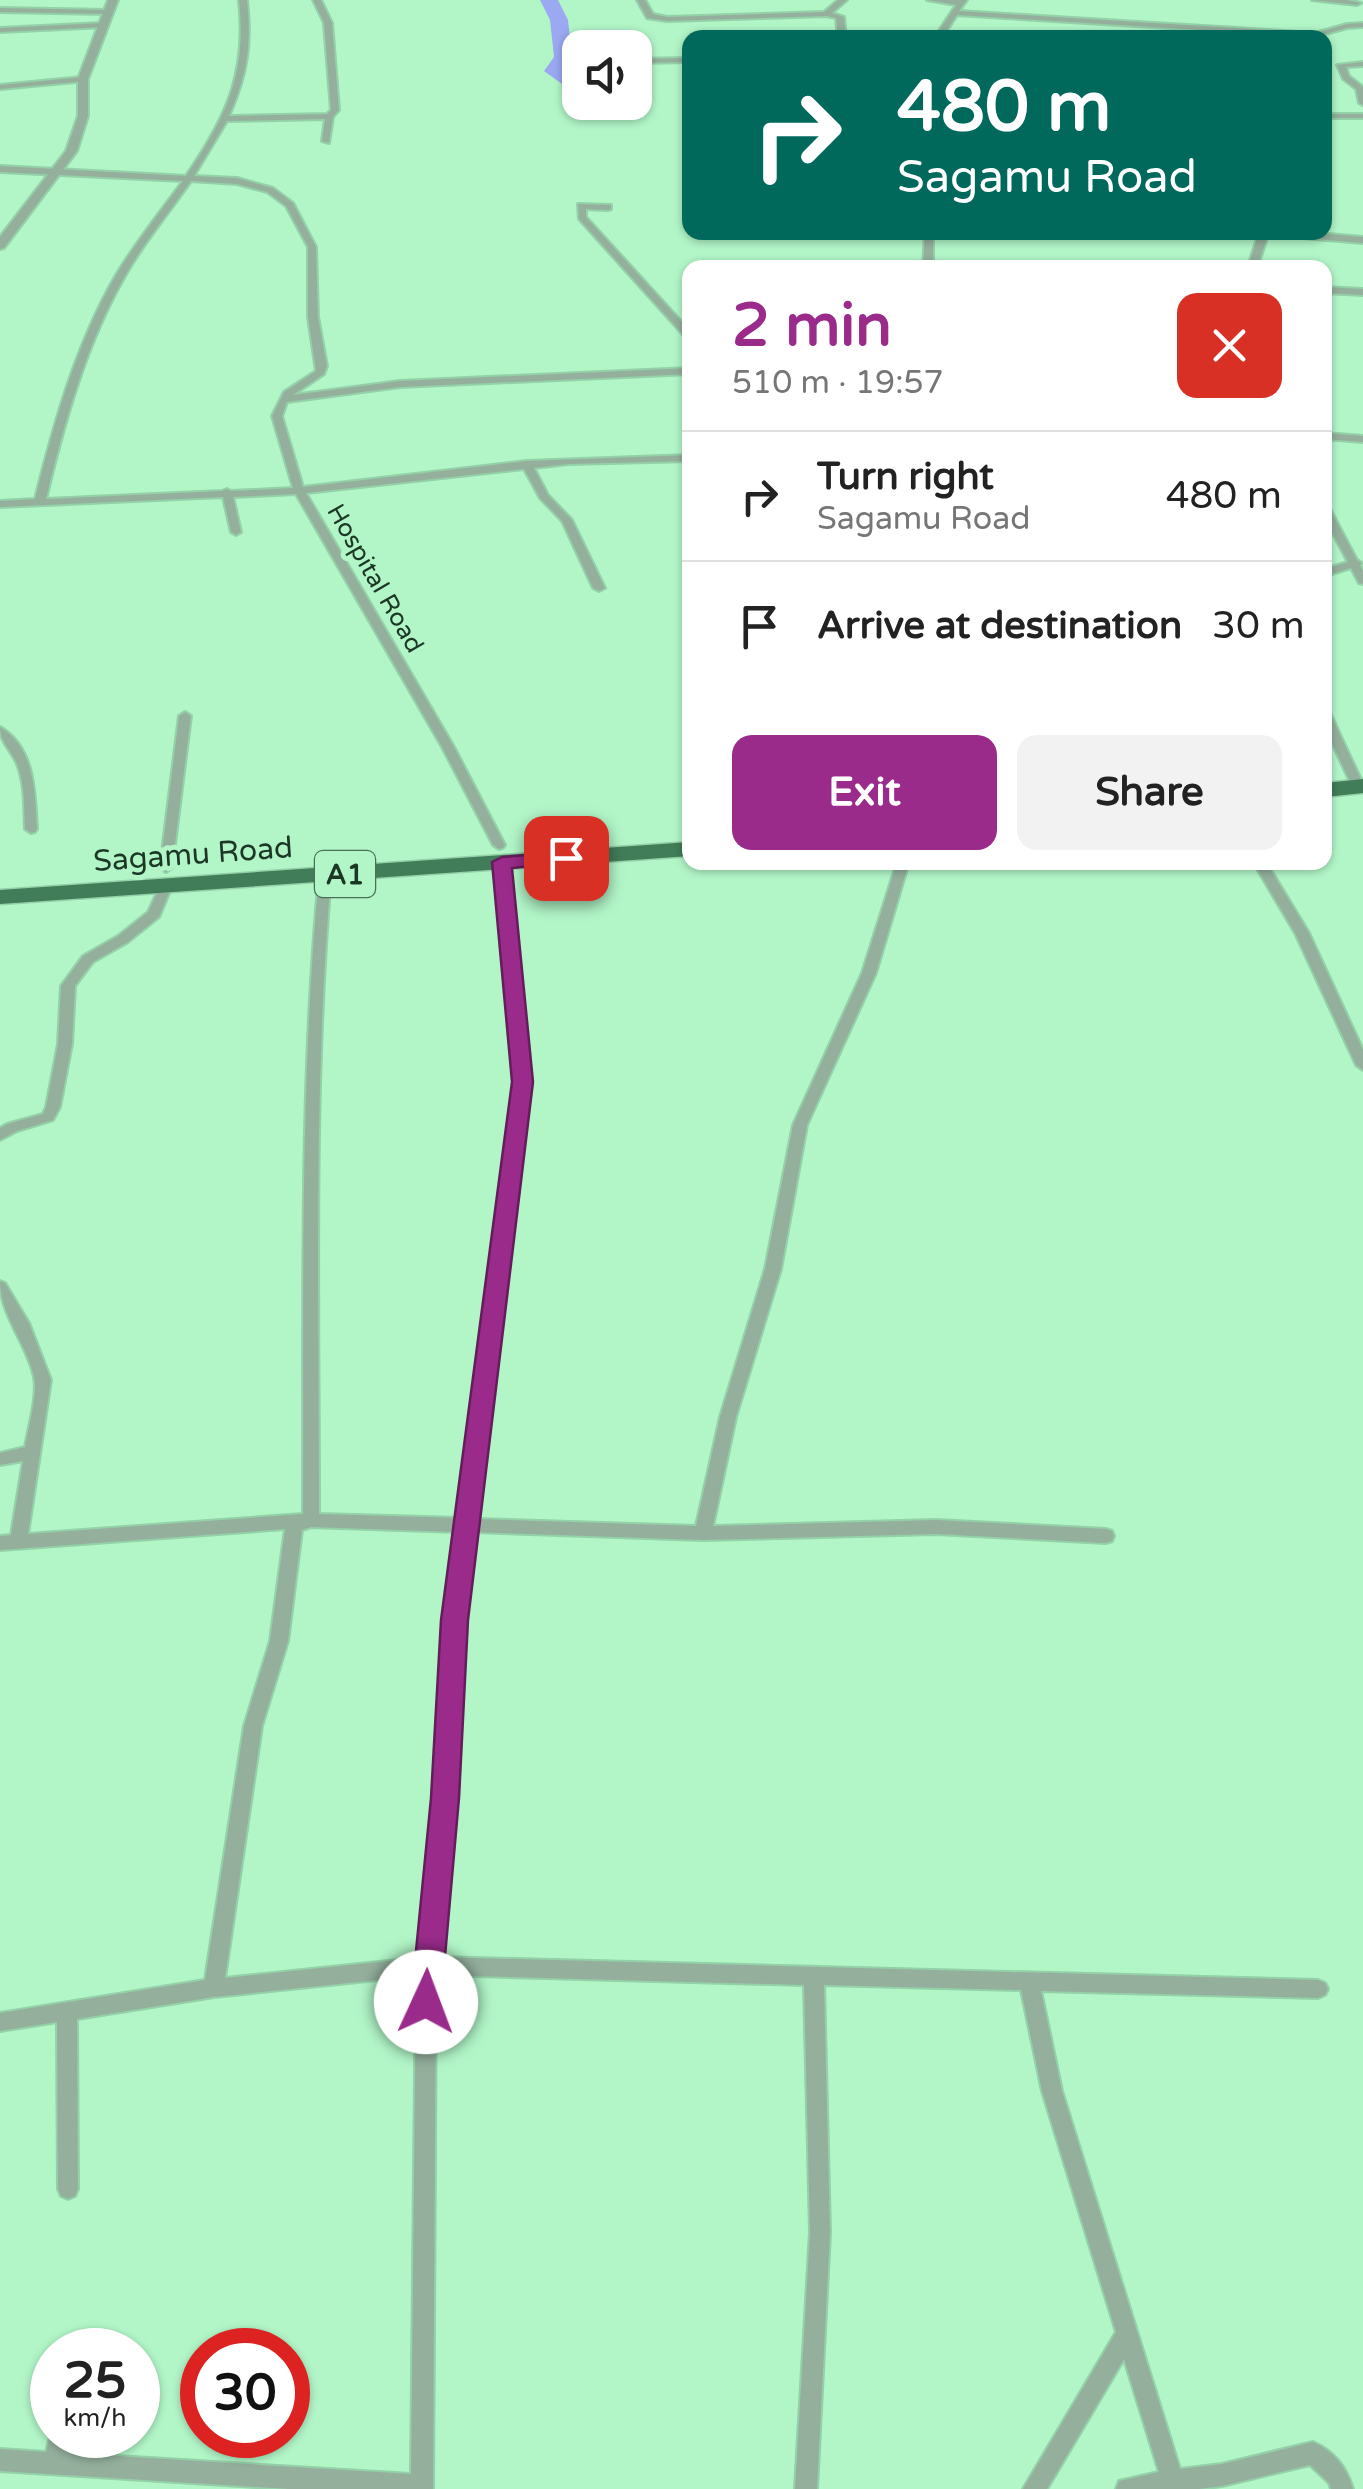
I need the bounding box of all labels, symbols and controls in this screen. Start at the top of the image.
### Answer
map controls [562,30,652,120]
button: sound [562,30,652,120]
text: 480 m [897,66,1111,150]
icon: right [732,70,862,200]
text: Sagamu Road [897,151,1197,205]
text: 2 min [732,290,892,362]
button: close [1177,293,1282,398]
text: 510 m · 19:57 [732,364,944,402]
text: Turn right [817,454,994,500]
icon: right [732,469,787,524]
text: 480 m [1166,473,1282,519]
street label: Hospital Road [320,499,430,658]
text: Sagamu Road [817,500,1030,538]
icon: arrive [732,599,787,654]
text: Arrive at destination [817,603,1182,649]
text: 30 m [1212,603,1305,649]
button: Exit [732,735,997,850]
button: Share [1017,735,1282,850]
pin [524,816,609,901]
street label: Sagamu Road [92,829,294,880]
icon: arrive [539,831,594,886]
road number: A1 [315,851,375,897]
position arrow [374,1950,478,2054]
speed limit sign: 30 [180,2328,310,2458]
text: 25 [64,2351,126,2411]
text: km/h [64,2403,126,2433]

